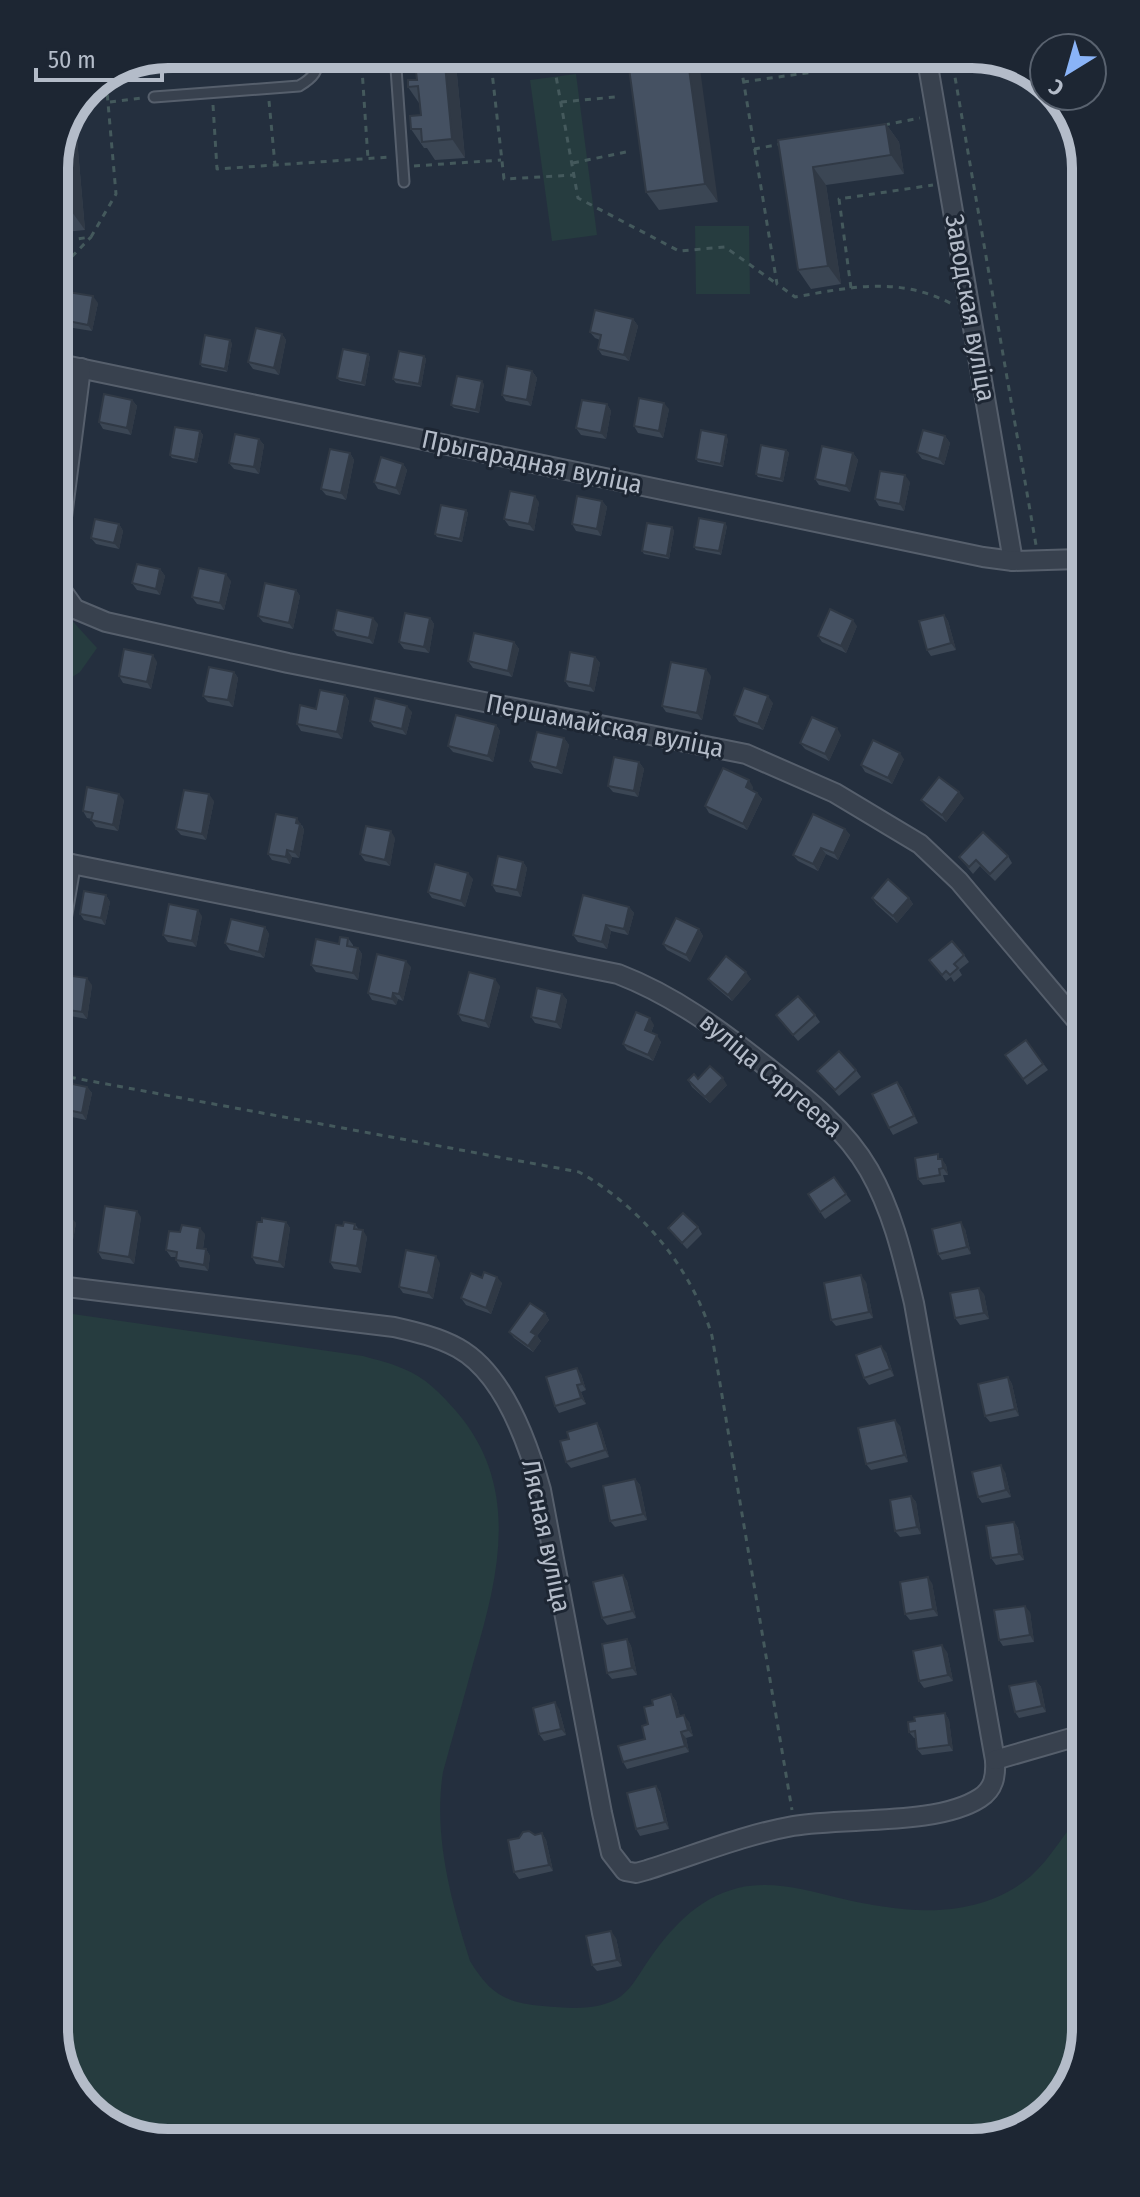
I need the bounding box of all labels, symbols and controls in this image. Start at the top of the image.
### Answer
scale bar [36,32,162,82]
north arrow [1028,32,1108,112]
text: 50 m [48,46,96,74]
text: С [1043,73,1069,102]
street label: Заводская вуліца [938,212,1002,404]
street label: Прыгарадная вуліца [419,424,645,500]
street label: Першамайская вуліца [484,688,726,764]
street label: вуліца Сяргеева [693,1006,849,1144]
street label: Лясная вуліца [515,1457,577,1615]

